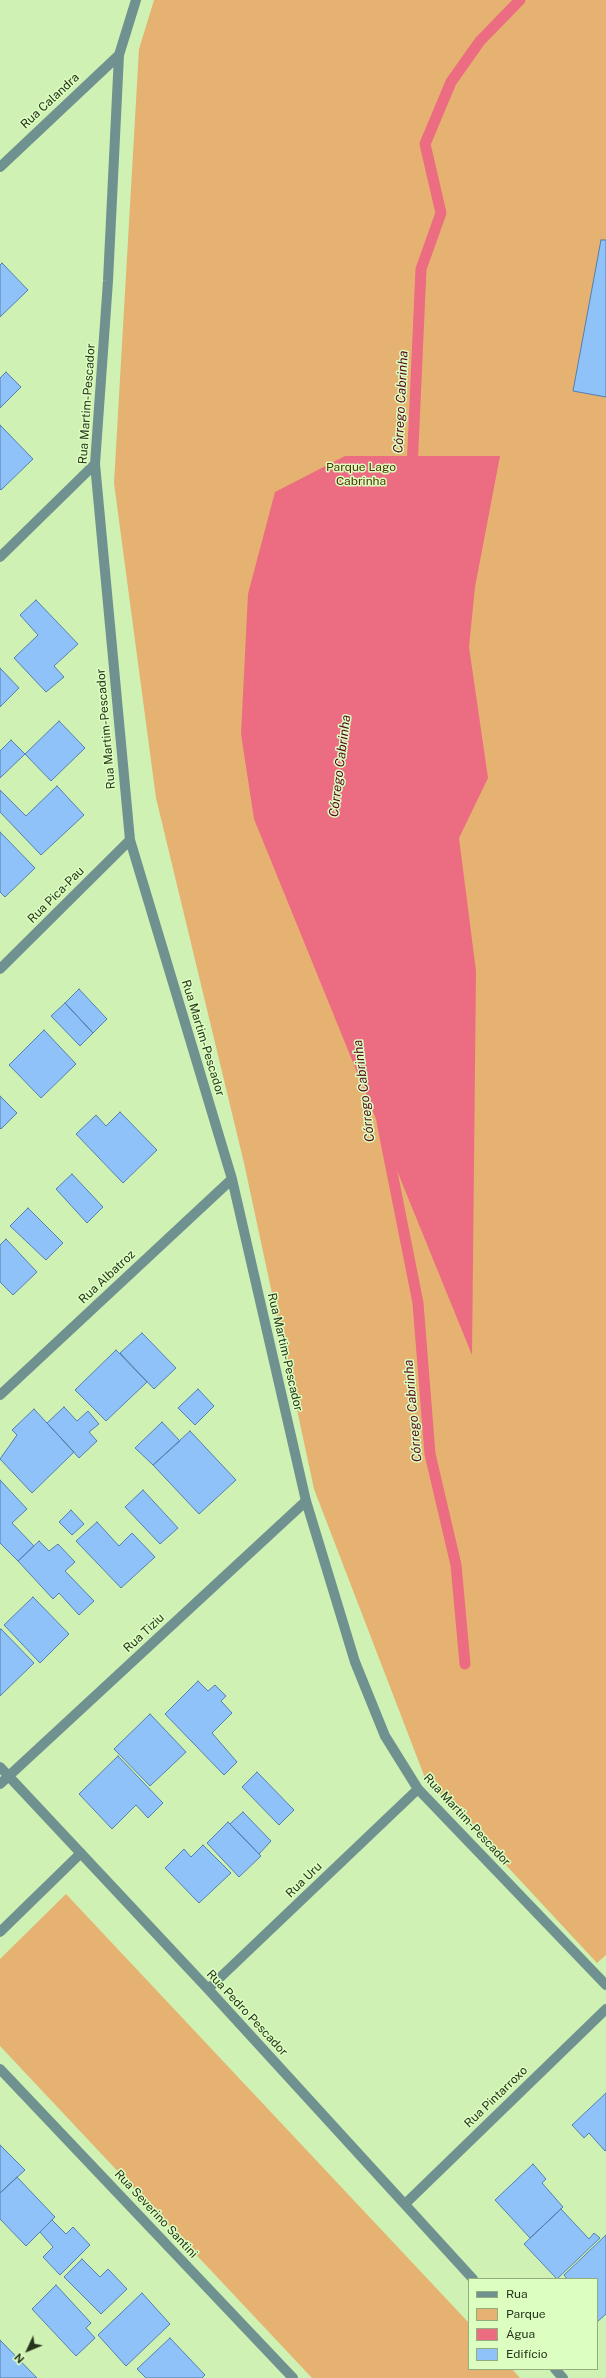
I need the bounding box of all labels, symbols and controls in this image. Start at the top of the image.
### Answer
street label: Rua Calandra [18,70,82,132]
street label: Rua Martim-Pescador [76,343,98,465]
water label: Córrego Cabrinha [391,350,411,454]
park label: Parque Lago Cabrinha [326,460,396,488]
street label: Rua Martim-Pescador [94,668,118,790]
water label: Córrego Cabrinha [326,714,354,818]
street label: Rua Pica-Pau [25,864,87,926]
street label: Rua Martim-Pescador [178,978,228,1098]
water label: Córrego Cabrinha [350,1039,378,1143]
street label: Rua Albatroz [76,1247,138,1307]
street label: Rua Martim-Pescador [264,1291,306,1413]
water label: Córrego Cabrinha [401,1359,425,1463]
street label: Rua Tiziu [121,1611,167,1655]
street label: Rua Martim-Pescador [420,1771,514,1869]
street label: Rua Uru [283,1859,325,1901]
street label: Rua Pedro Pescador [203,1967,291,2059]
street label: Rua Pintarroxo [461,2063,531,2131]
street label: Rua Severino Santini [111,2167,201,2261]
legend [468,2278,598,2370]
text: Rua [506,2287,528,2301]
text: Parque [506,2307,546,2321]
text: Água [506,2327,535,2341]
north arrow [8,2330,48,2370]
text: Edifício [506,2347,547,2361]
text: N [12,2351,27,2366]

